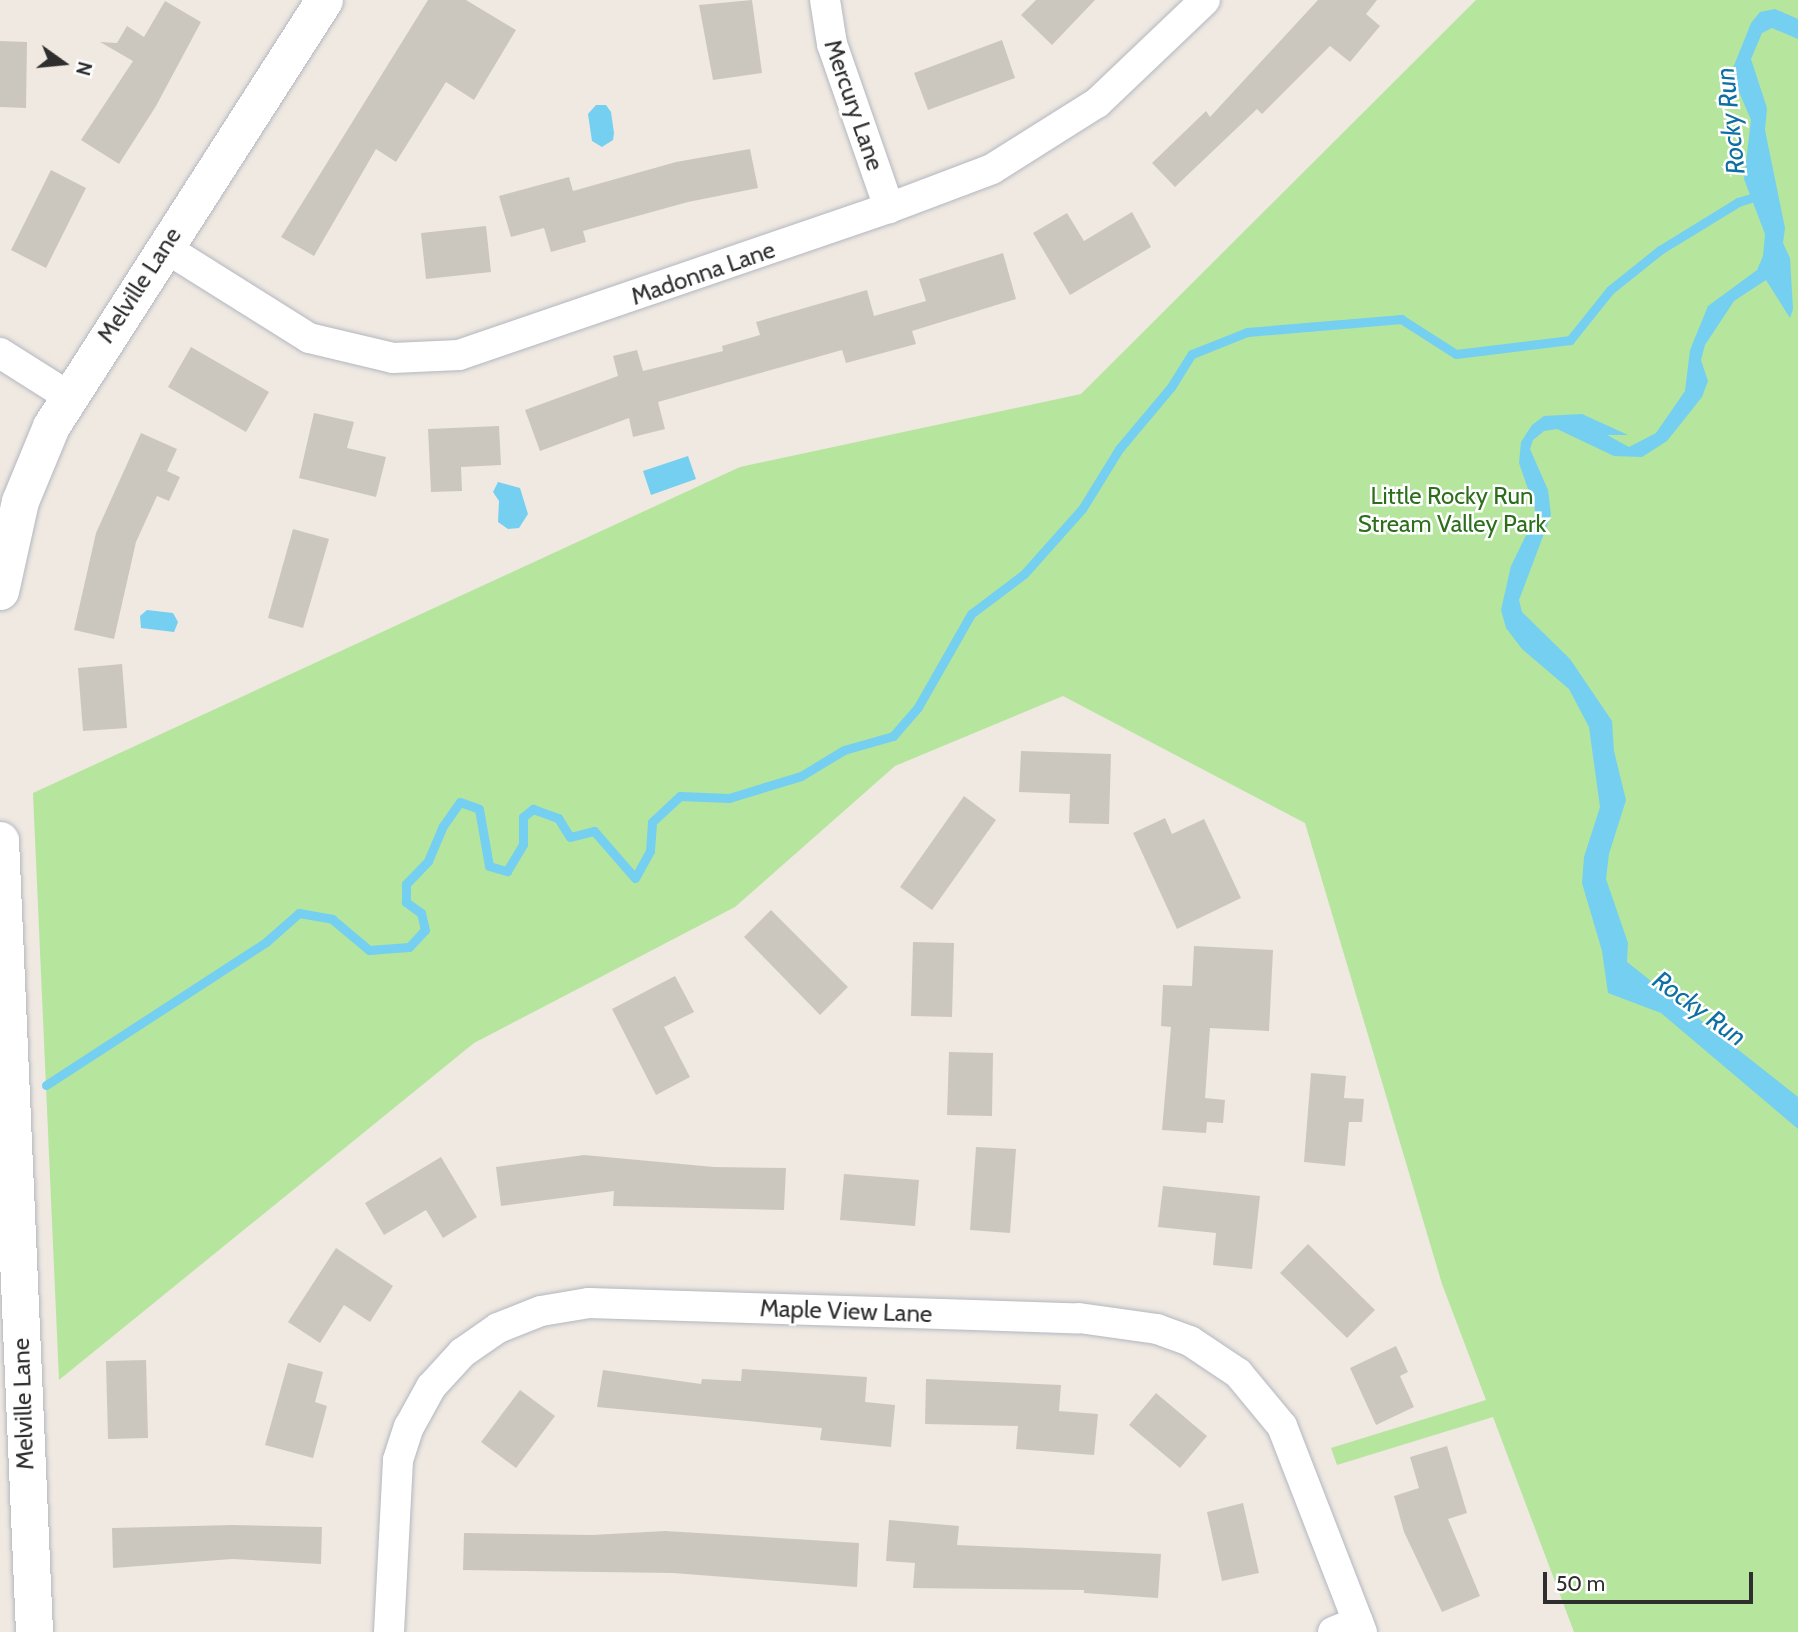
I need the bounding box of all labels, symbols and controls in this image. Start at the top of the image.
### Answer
north arrow [28,28,98,98]
street label: Mercury Lane [818,36,890,174]
text: N [71,59,97,78]
water label: Rocky Run [1710,66,1752,176]
street label: Melville Lane [91,222,187,348]
street label: Madonna Lane [627,235,779,311]
park label: Little Rocky Run Stream Valley Park [1358,482,1546,538]
water label: Rocky Run [1646,965,1752,1053]
street label: Maple View Lane [759,1294,933,1328]
street label: Melville Lane [6,1338,40,1470]
scale bar [1546,1558,1756,1602]
text: 50 m [1556,1571,1605,1596]

